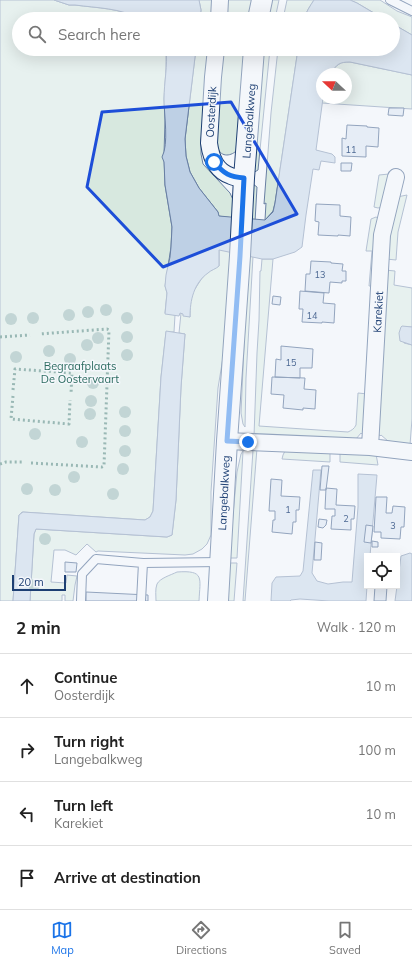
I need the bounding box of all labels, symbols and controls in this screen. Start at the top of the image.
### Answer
search box [12,12,400,56]
icon: search [26,23,48,45]
text: Search here [58,25,140,44]
north arrow [316,68,352,104]
street label: Langebalkweg [239,83,259,159]
street label: Oosterdijk [203,86,219,138]
house number: 11 [346,144,356,155]
route start [205,153,223,171]
house number: 13 [315,269,325,280]
street label: Karekiet [370,291,386,333]
house number: 14 [307,310,318,321]
house number: 15 [286,357,297,368]
park label: Begraafplaats De Oostervaart [41,359,119,386]
route end [239,433,257,451]
street label: Langebalkweg [215,455,233,531]
house number: 1 [285,504,291,515]
house number: 2 [343,513,349,524]
house number: 3 [390,520,396,531]
map controls [364,553,400,589]
button: locate [364,553,400,589]
scale bar [12,573,66,592]
text: 20 m [18,575,44,589]
text: 2 min [16,617,61,638]
text: Walk · 120 m [317,619,396,635]
text: Continue [54,668,117,687]
icon: ahead [16,675,38,697]
text: 10 m [366,678,396,694]
text: Oosterdijk [54,687,115,703]
text: Turn right [54,732,124,751]
icon: right [16,739,38,761]
text: 100 m [358,742,396,758]
text: Langebalkweg [54,751,143,767]
text: Turn left [54,796,113,815]
icon: left [16,803,38,825]
text: 10 m [366,806,396,822]
text: Karekiet [54,815,103,831]
icon: arrive [16,867,38,889]
text: Arrive at destination [54,868,201,887]
tab: Map [51,919,74,957]
tab: Directions [176,919,227,957]
tab: Saved [329,919,361,957]

